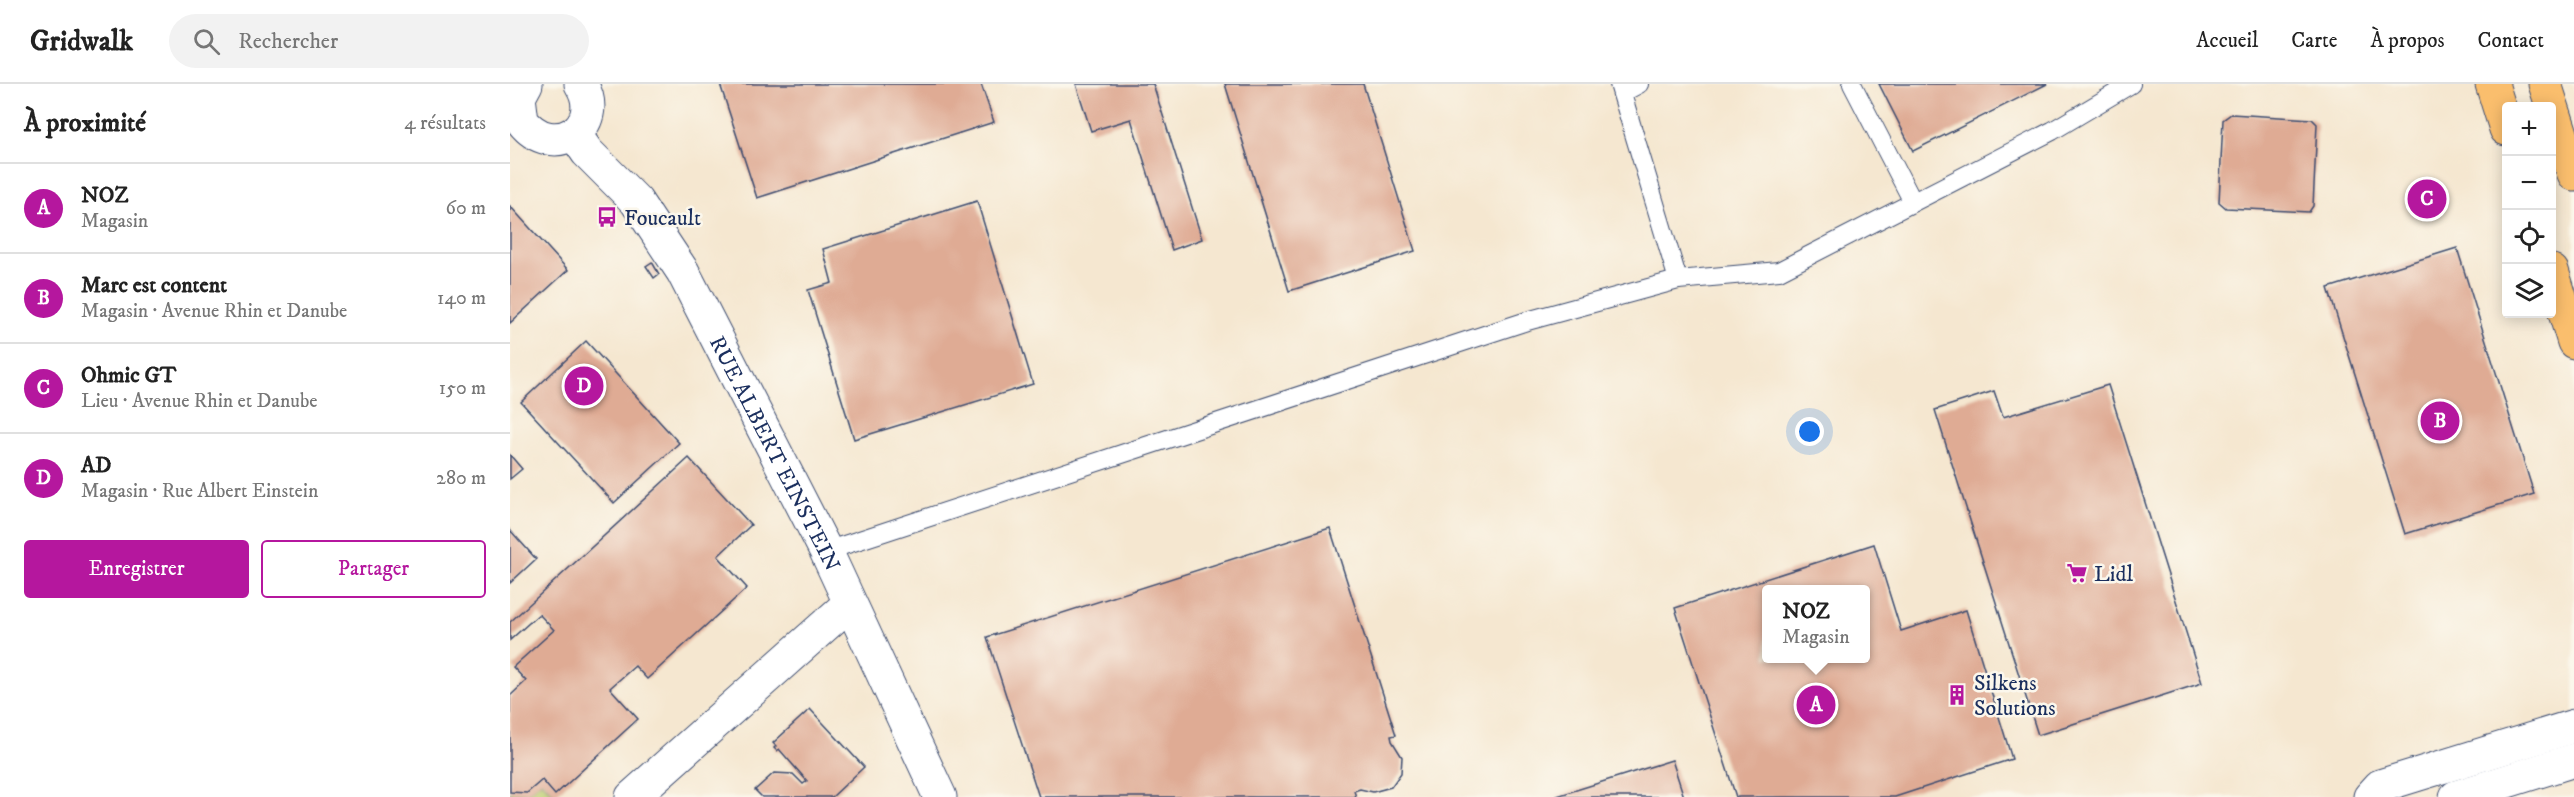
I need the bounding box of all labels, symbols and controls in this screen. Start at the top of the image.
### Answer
search box [169,14,589,68]
text: Gridwalk [30,24,133,59]
icon: search [190,25,223,58]
text: Rechercher [238,28,338,55]
text: Accueil [2196,28,2258,54]
text: Carte [2291,28,2337,54]
text: À propos [2370,28,2445,54]
text: Contact [2478,28,2544,54]
map controls [2502,102,2556,318]
button: + [2502,102,2556,156]
text: À proximité [24,107,146,140]
text: 4 résultats [404,111,486,136]
button: − [2502,156,2556,210]
pin: C [2408,176,2446,222]
text: NOZ [81,182,129,209]
text: A [37,196,50,221]
text: 60 m [446,196,486,221]
bus stop icon: Foucault [595,205,619,229]
place label: Foucault [624,205,701,232]
text: Magasin [81,209,148,234]
button: locate [2502,210,2556,264]
button: layers [2502,264,2556,318]
text: Marc est content [81,272,227,299]
text: B [37,286,50,311]
text: 140 m [437,286,486,311]
text: Magasin · Avenue Rhin et Danube [81,299,347,324]
street label: RUE ALBERT EINSTEIN [703,332,845,576]
text: Ohmic GT [81,362,176,389]
pin: D [564,364,604,408]
text: C [37,376,50,401]
text: 150 m [439,376,486,401]
text: Lieu · Avenue Rhin et Danube [81,389,318,414]
pin: B [2420,398,2460,444]
your location [1795,417,1824,446]
text: AD [81,452,111,479]
text: D [36,466,51,491]
text: 280 m [436,466,486,491]
text: Magasin · Rue Albert Einstein [81,479,318,504]
button: Enregistrer [24,540,249,598]
button: Partager [261,540,486,598]
supermarket icon: Lidl [2065,561,2089,585]
place label: Lidl [2094,561,2134,588]
popup [1762,585,1870,663]
text: NOZ [1782,598,1830,625]
text: Magasin [1782,625,1850,650]
place label: Silkens Solutions [1974,670,2056,722]
pin: A [1796,682,1836,728]
building icon: Silkens Solutions [1945,683,1969,707]

